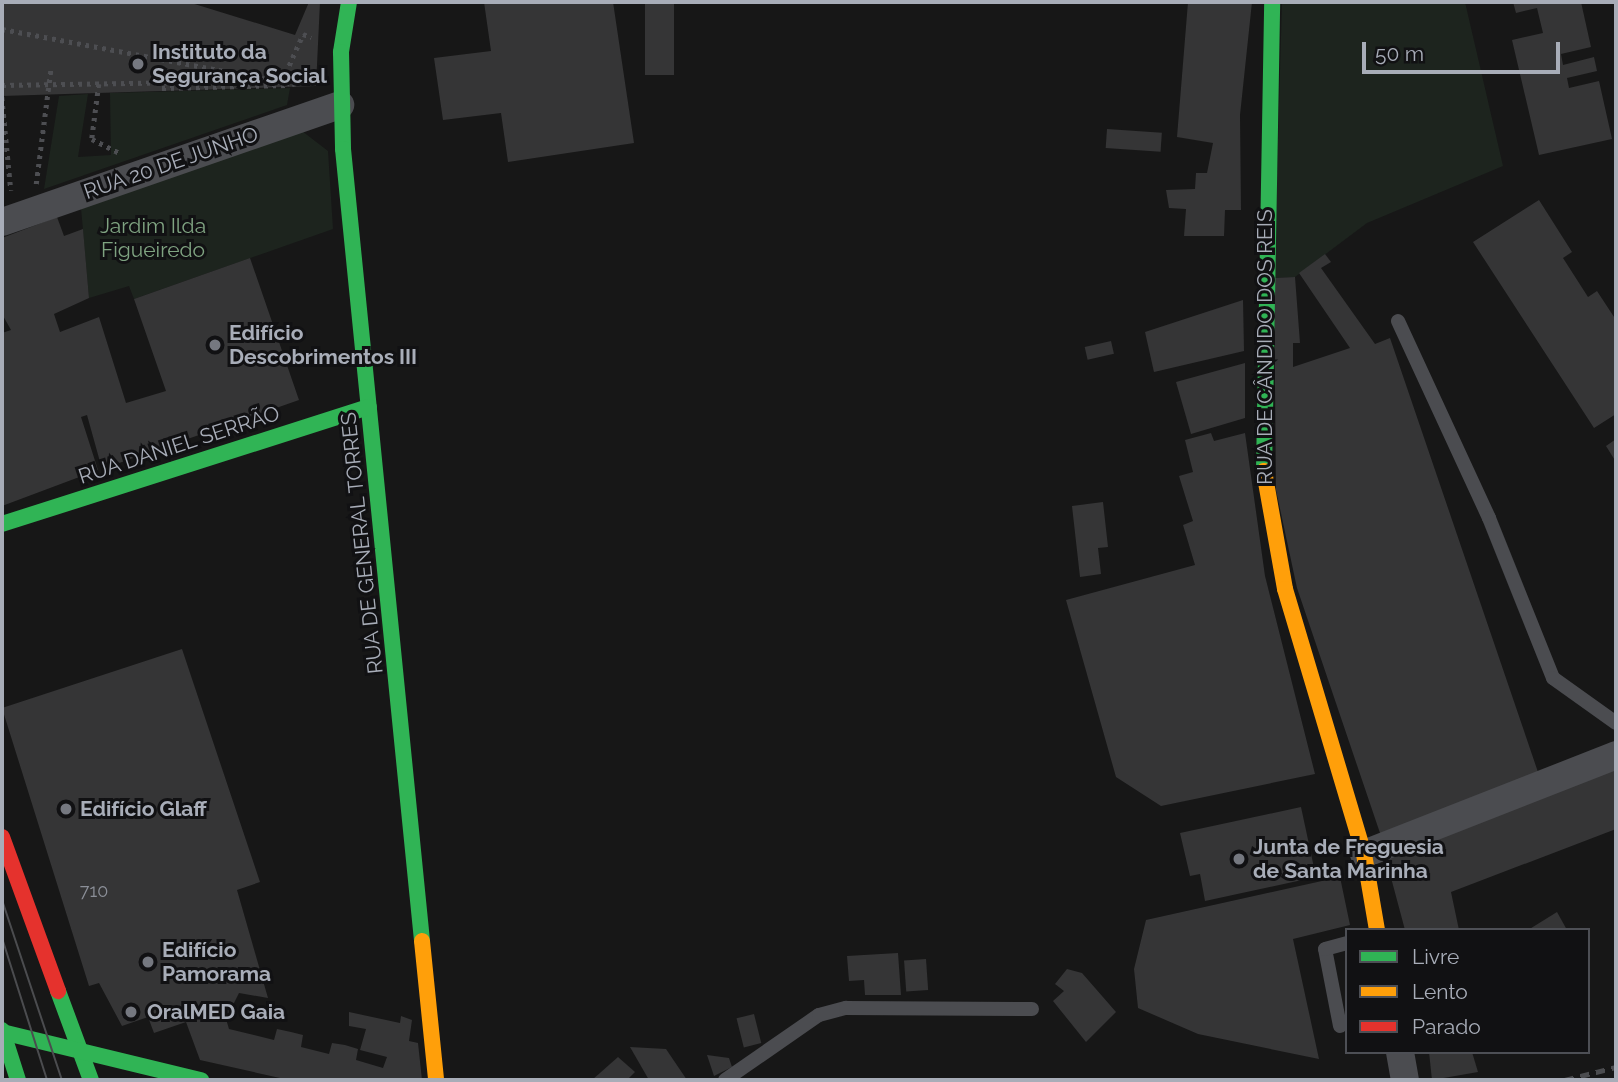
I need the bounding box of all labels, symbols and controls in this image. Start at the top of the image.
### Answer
scale bar [1366,28,1564,72]
place label: Instituto da Segurança Social [152,39,327,89]
text: 50 m [1375,41,1424,66]
marker: Instituto da Segurança Social [130,56,146,72]
street label: RUA 20 DE JUNHO [80,121,262,205]
street label: RUA DE CÂNDIDO DOS REIS [1252,209,1278,485]
park label: Jardim Ilda Figueiredo [100,213,206,263]
place label: Edifício Descobrimentos III [229,320,417,370]
marker: Edifício Descobrimentos III [207,337,223,353]
street label: RUA DANIEL SERRÃO [75,400,283,490]
street label: RUA DE GENERAL TORRES [336,410,388,676]
place label: Edifício Glaff [80,796,207,822]
marker: Edifício Glaff [58,801,74,817]
place label: Junta de Freguesia de Santa Marinha [1253,834,1444,884]
marker: Junta de Freguesia de Santa Marinha [1231,851,1247,867]
house number: 710 [80,880,108,902]
legend [1345,928,1590,1054]
place label: Edifício Pamorama [162,937,271,987]
text: Livre [1412,944,1459,969]
marker: Edifício Pamorama [140,954,156,970]
text: Lento [1412,979,1468,1004]
place label: OralMED Gaia [147,999,285,1025]
marker: OralMED Gaia [121,1002,141,1022]
text: Parado [1412,1014,1481,1039]

